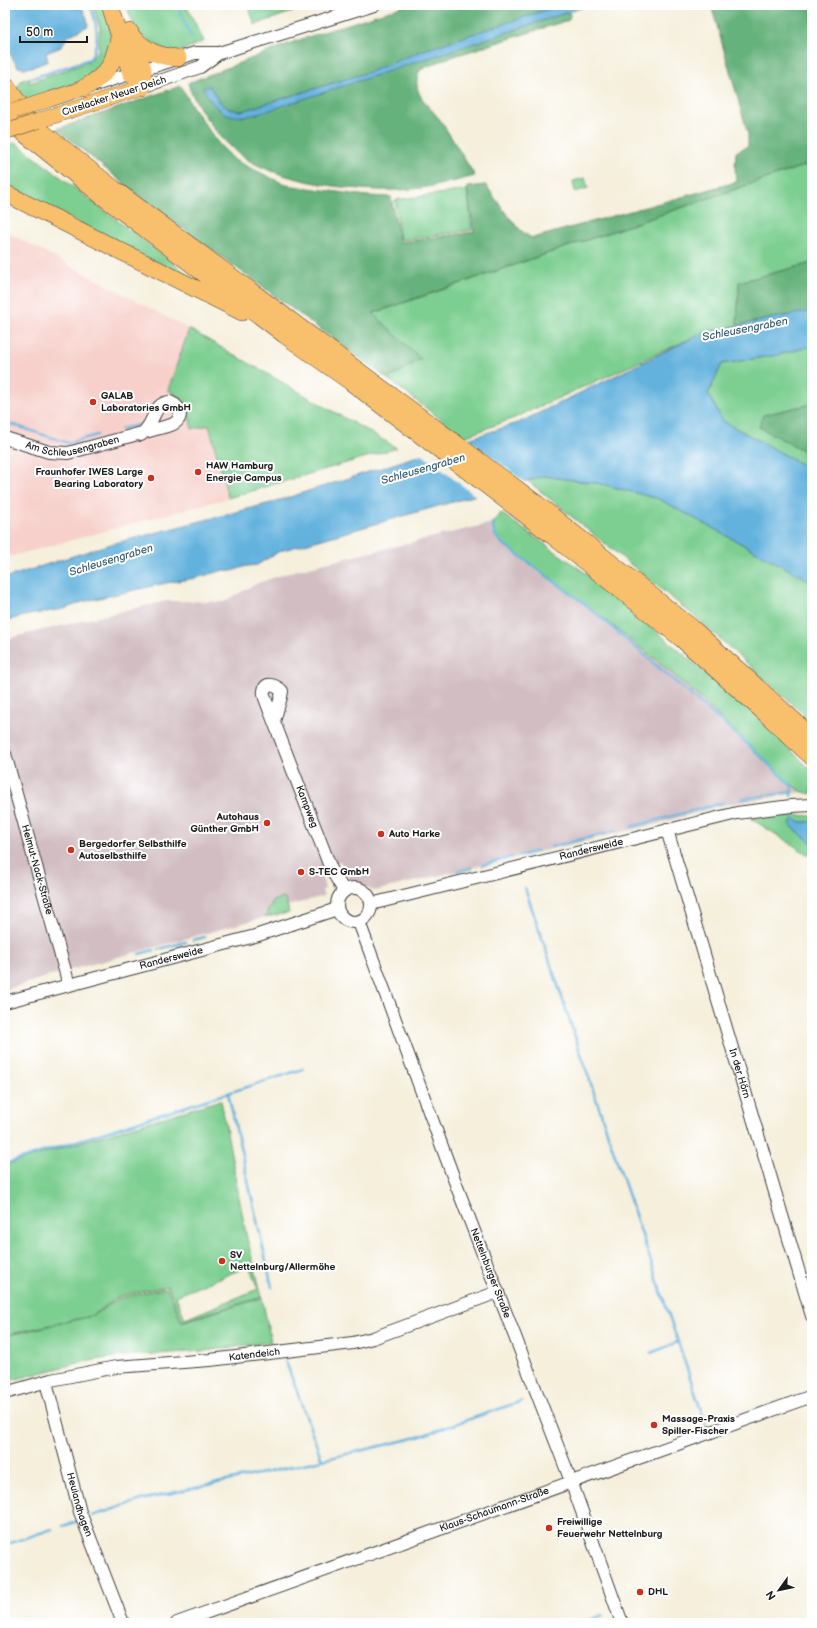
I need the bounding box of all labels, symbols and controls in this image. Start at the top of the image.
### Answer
scale bar [20,18,87,44]
text: 50 m [26,25,53,40]
street label: Curslacker Neuer Deich [60,73,168,119]
water label: Schleusengraben [701,314,789,344]
place label: GALAB Laboratories GmbH [101,390,191,414]
marker: GALAB Laboratories GmbH [88,397,98,407]
street label: Am Schleusengraben [24,433,121,459]
water label: Schleusengraben [379,451,467,487]
place label: HAW Hamburg Energie Campus [206,460,282,484]
place label: Fraunhofer IWES Large Bearing Laboratory [36,466,143,490]
marker: HAW Hamburg Energie Campus [193,467,203,477]
marker: Fraunhofer IWES Large Bearing Laboratory [146,473,156,483]
water label: Schleusengraben [67,541,155,579]
street label: Kampweg [293,784,321,830]
place label: Autohaus Günther GmbH [190,811,259,835]
marker: Autohaus Günther GmbH [262,818,272,828]
street label: Helmut-Nack-Straße [19,823,55,916]
place label: Auto Harke [388,828,440,840]
marker: Auto Harke [376,829,386,839]
street label: Randersweide [558,836,624,863]
place label: Bergedorfer Selbsthilfe Autoselbsthilfe [78,838,187,862]
marker: Bergedorfer Selbsthilfe Autoselbsthilfe [66,845,76,855]
place label: S-TEC GmbH [309,866,369,878]
marker: S-TEC GmbH [296,867,306,877]
street label: Randersweide [138,944,204,972]
street label: In der Hörn [726,1047,753,1100]
street label: Nettelnburger Straße [468,1227,513,1320]
place label: SV Nettelnburg/Allermöhe [230,1249,336,1273]
marker: SV Nettelnburg/Allermöhe [217,1256,227,1266]
street label: Katendeich [228,1346,281,1364]
place label: Massage-Praxis Spiller-Fischer [662,1413,735,1437]
marker: Massage-Praxis Spiller-Fischer [649,1420,659,1430]
street label: Heulandhagen [64,1471,95,1539]
street label: Klaus-Schaumann-Straße [438,1484,551,1535]
place label: Freiwillige Feuerwehr Nettelnburg [557,1516,663,1540]
marker: Freiwillige Feuerwehr Nettelnburg [544,1523,554,1533]
north arrow [759,1570,799,1610]
place label: DHL [648,1586,668,1598]
marker: DHL [635,1587,645,1597]
text: N [763,1588,779,1602]

